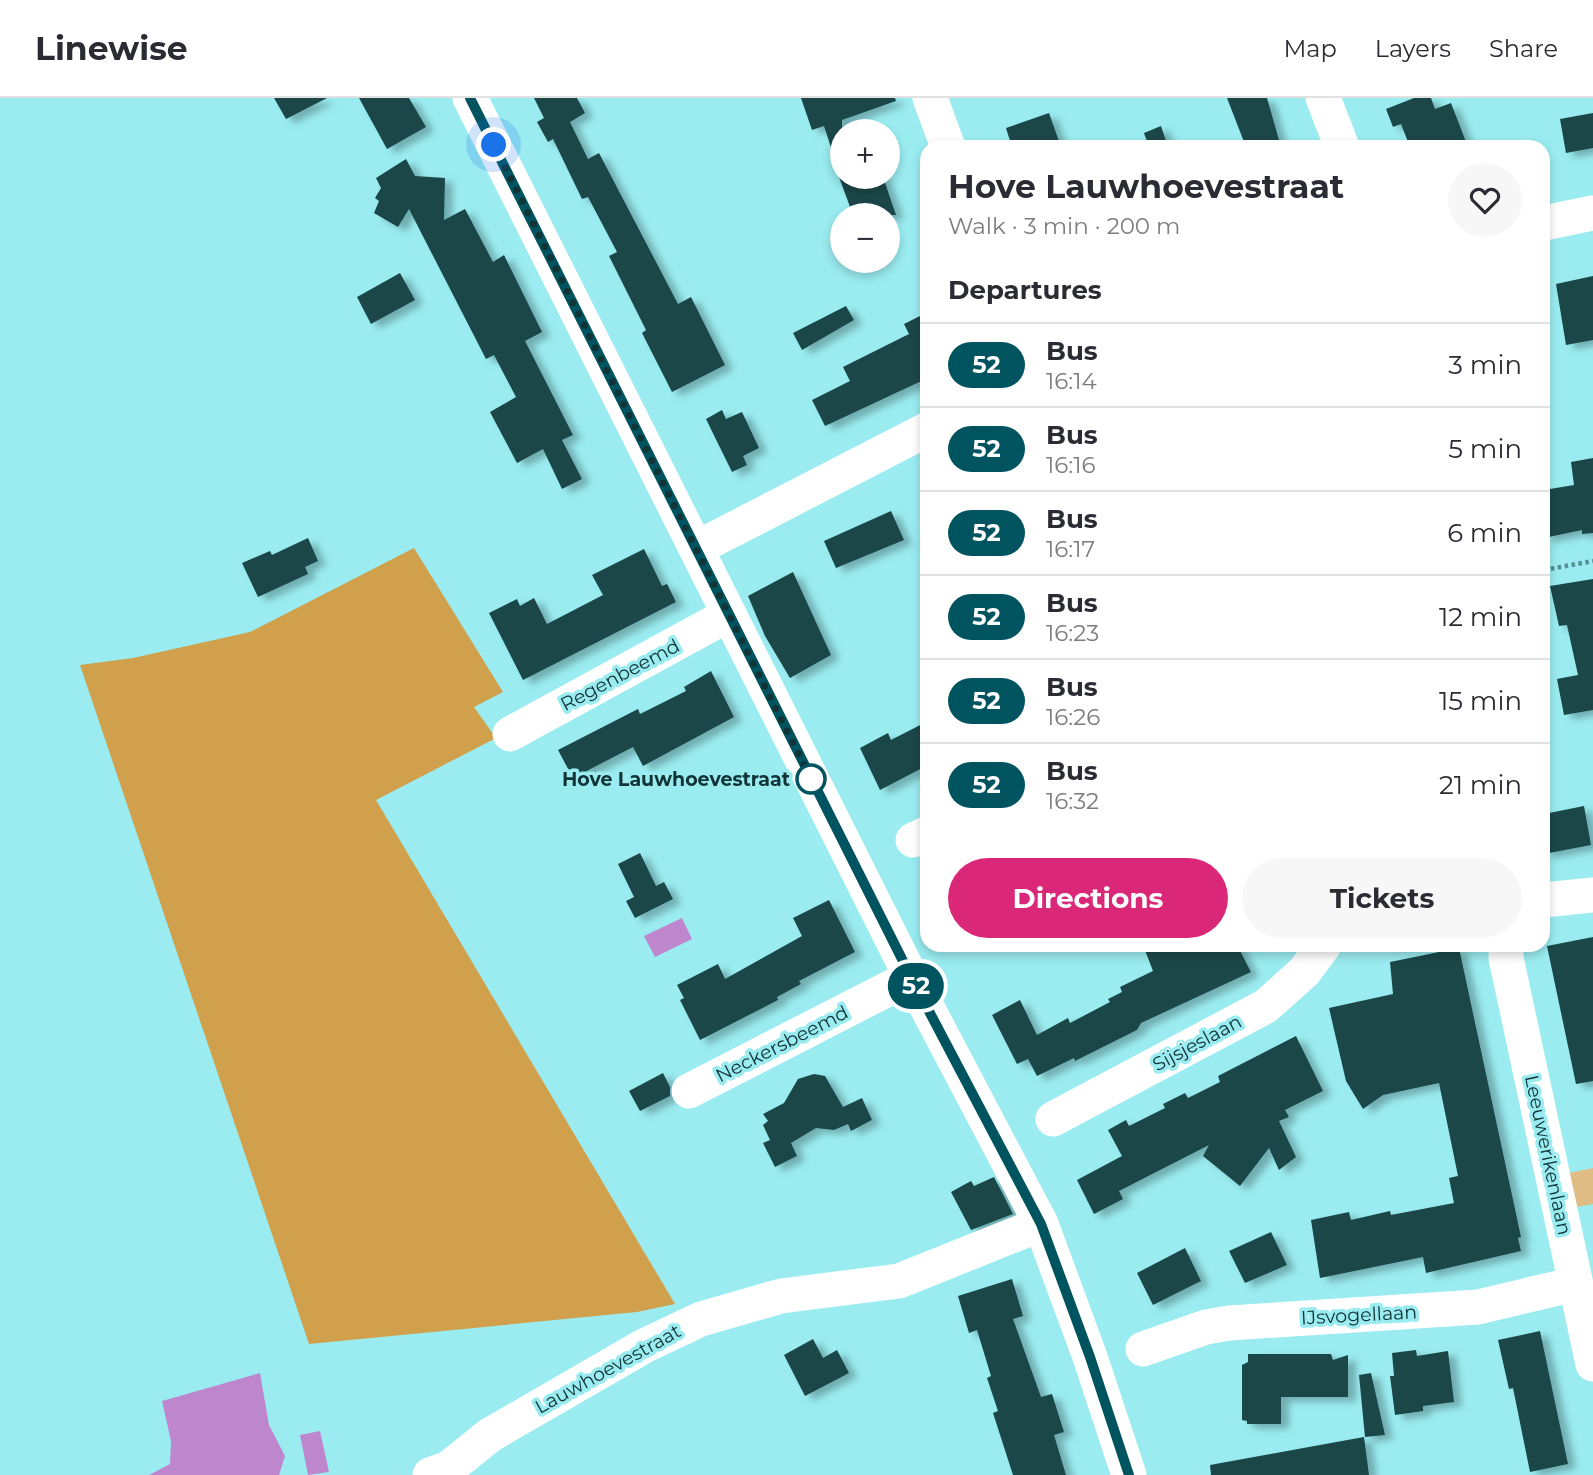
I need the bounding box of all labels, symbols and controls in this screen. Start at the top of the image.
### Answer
text: Linewise [35,28,188,68]
text: Map [1283,34,1337,63]
text: Layers [1375,34,1451,63]
text: Share [1489,34,1558,63]
map controls [830,119,900,273]
button: + [830,119,900,189]
your location [476,127,511,162]
button: heart [1448,163,1522,237]
text: Hove Lauwhoevestraat [948,166,1344,206]
button: − [830,203,900,273]
text: Walk · 3 min · 200 m [948,212,1181,240]
text: Departures [948,274,1102,306]
text: Bus [1046,335,1098,367]
text: 3 min [1448,349,1522,381]
text: 52 [972,350,1001,379]
text: 16:14 [1046,367,1097,395]
text: Bus [1046,419,1098,451]
text: 5 min [1448,433,1522,465]
text: 52 [972,434,1001,463]
text: 16:16 [1046,451,1096,479]
text: Bus [1046,503,1098,535]
text: 6 min [1447,517,1522,549]
text: 52 [972,518,1001,547]
text: 16:17 [1046,535,1095,563]
text: Bus [1046,587,1098,619]
text: 12 min [1439,601,1522,633]
text: 52 [972,602,1001,631]
text: 16:23 [1046,619,1099,647]
street label: Regenbeemd [557,634,683,716]
text: Bus [1046,671,1098,703]
text: 15 min [1439,685,1522,717]
text: 52 [972,686,1001,715]
text: 16:26 [1046,703,1100,731]
text: Bus [1046,755,1098,787]
marker: Hove Lauwhoevestraat [796,764,826,794]
place label: Hove Lauwhoevestraat [562,768,790,791]
text: 21 min [1439,769,1522,801]
text: 52 [972,770,1001,799]
text: 16:32 [1046,787,1099,815]
button: Directions [948,858,1228,938]
button: Tickets [1242,858,1522,938]
line badge: 52 [884,963,948,1009]
text: 52 [902,971,930,1000]
street label: Neckersbeemd [712,1001,852,1087]
street label: Sijsjeslaan [1149,1010,1245,1076]
street label: Leeuwerikenlaan [1520,1073,1576,1237]
street label: IJsvogellaan [1300,1300,1418,1330]
street label: Lauwhoevestraat [531,1319,685,1419]

